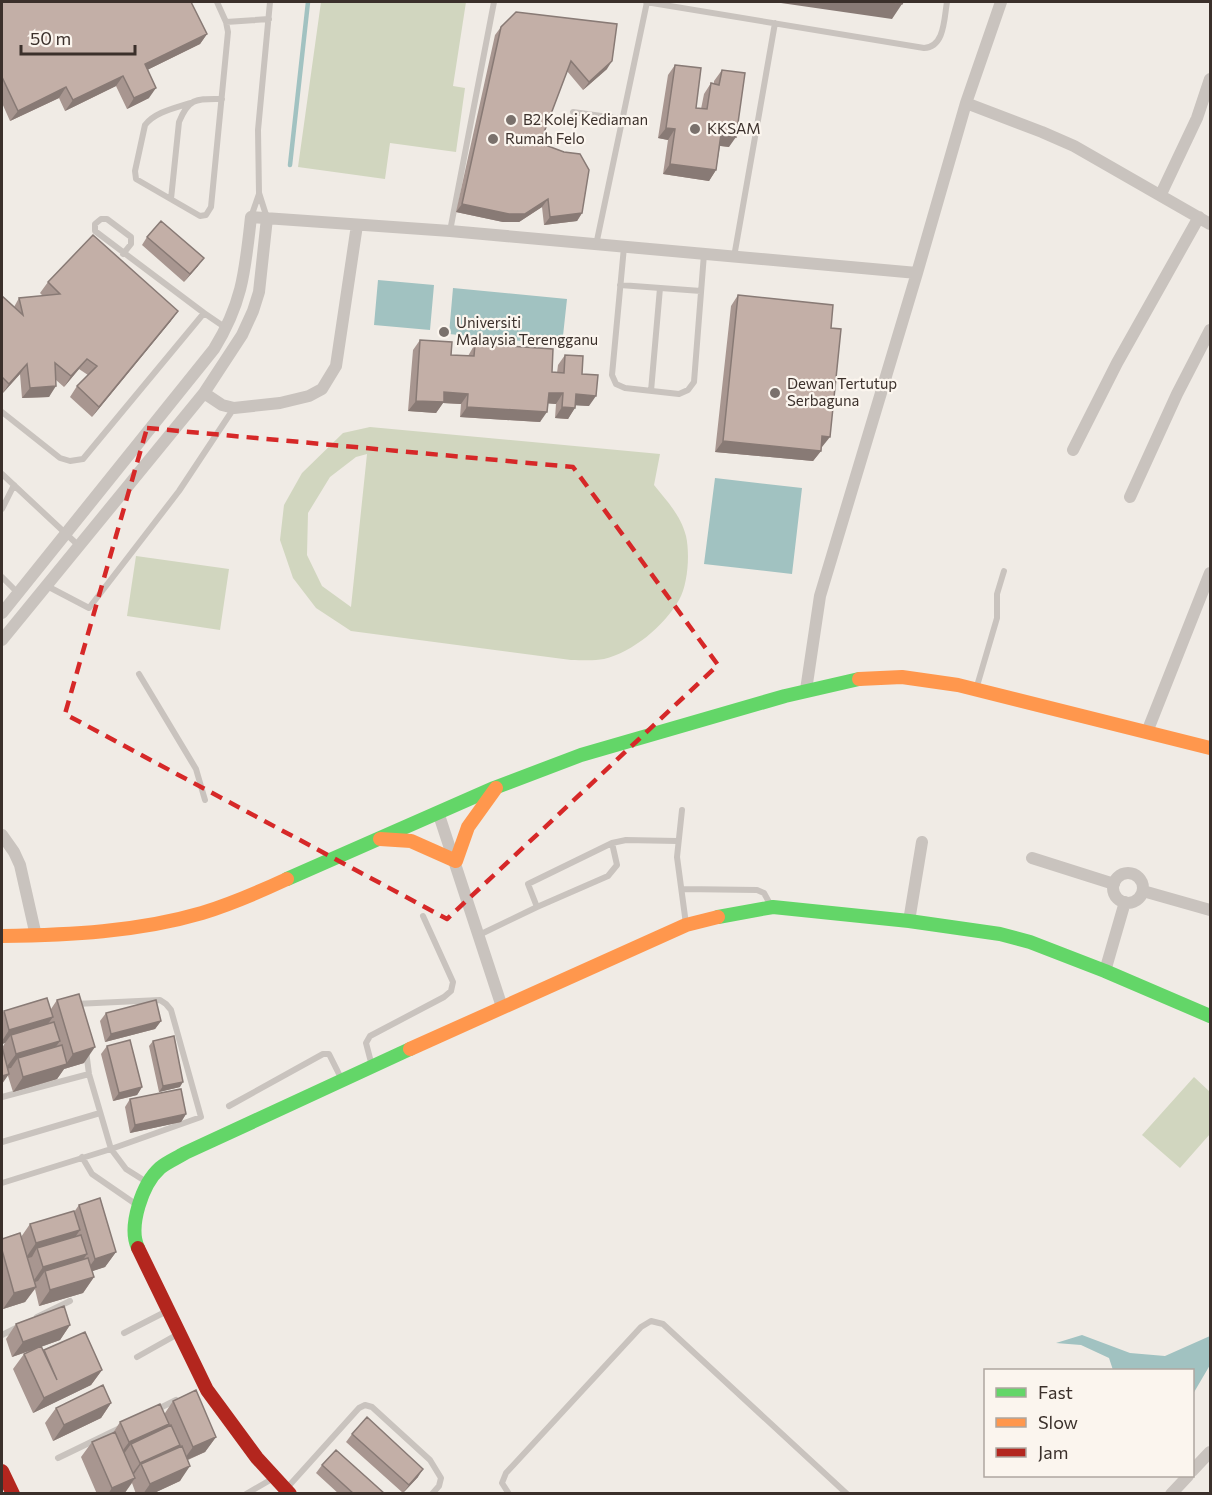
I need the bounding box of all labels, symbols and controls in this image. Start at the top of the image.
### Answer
scale bar [21,18,135,56]
text: 50 m [30,27,71,49]
place label: B2 Kolej Kediaman [523,110,648,128]
marker: B2 Kolej Kediaman [504,113,518,127]
place label: KKSAM [707,119,761,137]
marker: KKSAM [688,122,702,136]
place label: Rumah Felo [505,129,585,147]
marker: Rumah Felo [486,132,500,146]
place label: Universiti Malaysia Terengganu [456,313,598,348]
marker: Universiti Malaysia Terengganu [437,325,451,339]
place label: Dewan Tertutup Serbaguna [787,374,897,409]
marker: Dewan Tertutup Serbaguna [768,386,782,400]
legend [984,1369,1194,1477]
text: Fast [1038,1381,1073,1403]
text: Slow [1038,1411,1078,1433]
text: Jam [1038,1441,1068,1463]

